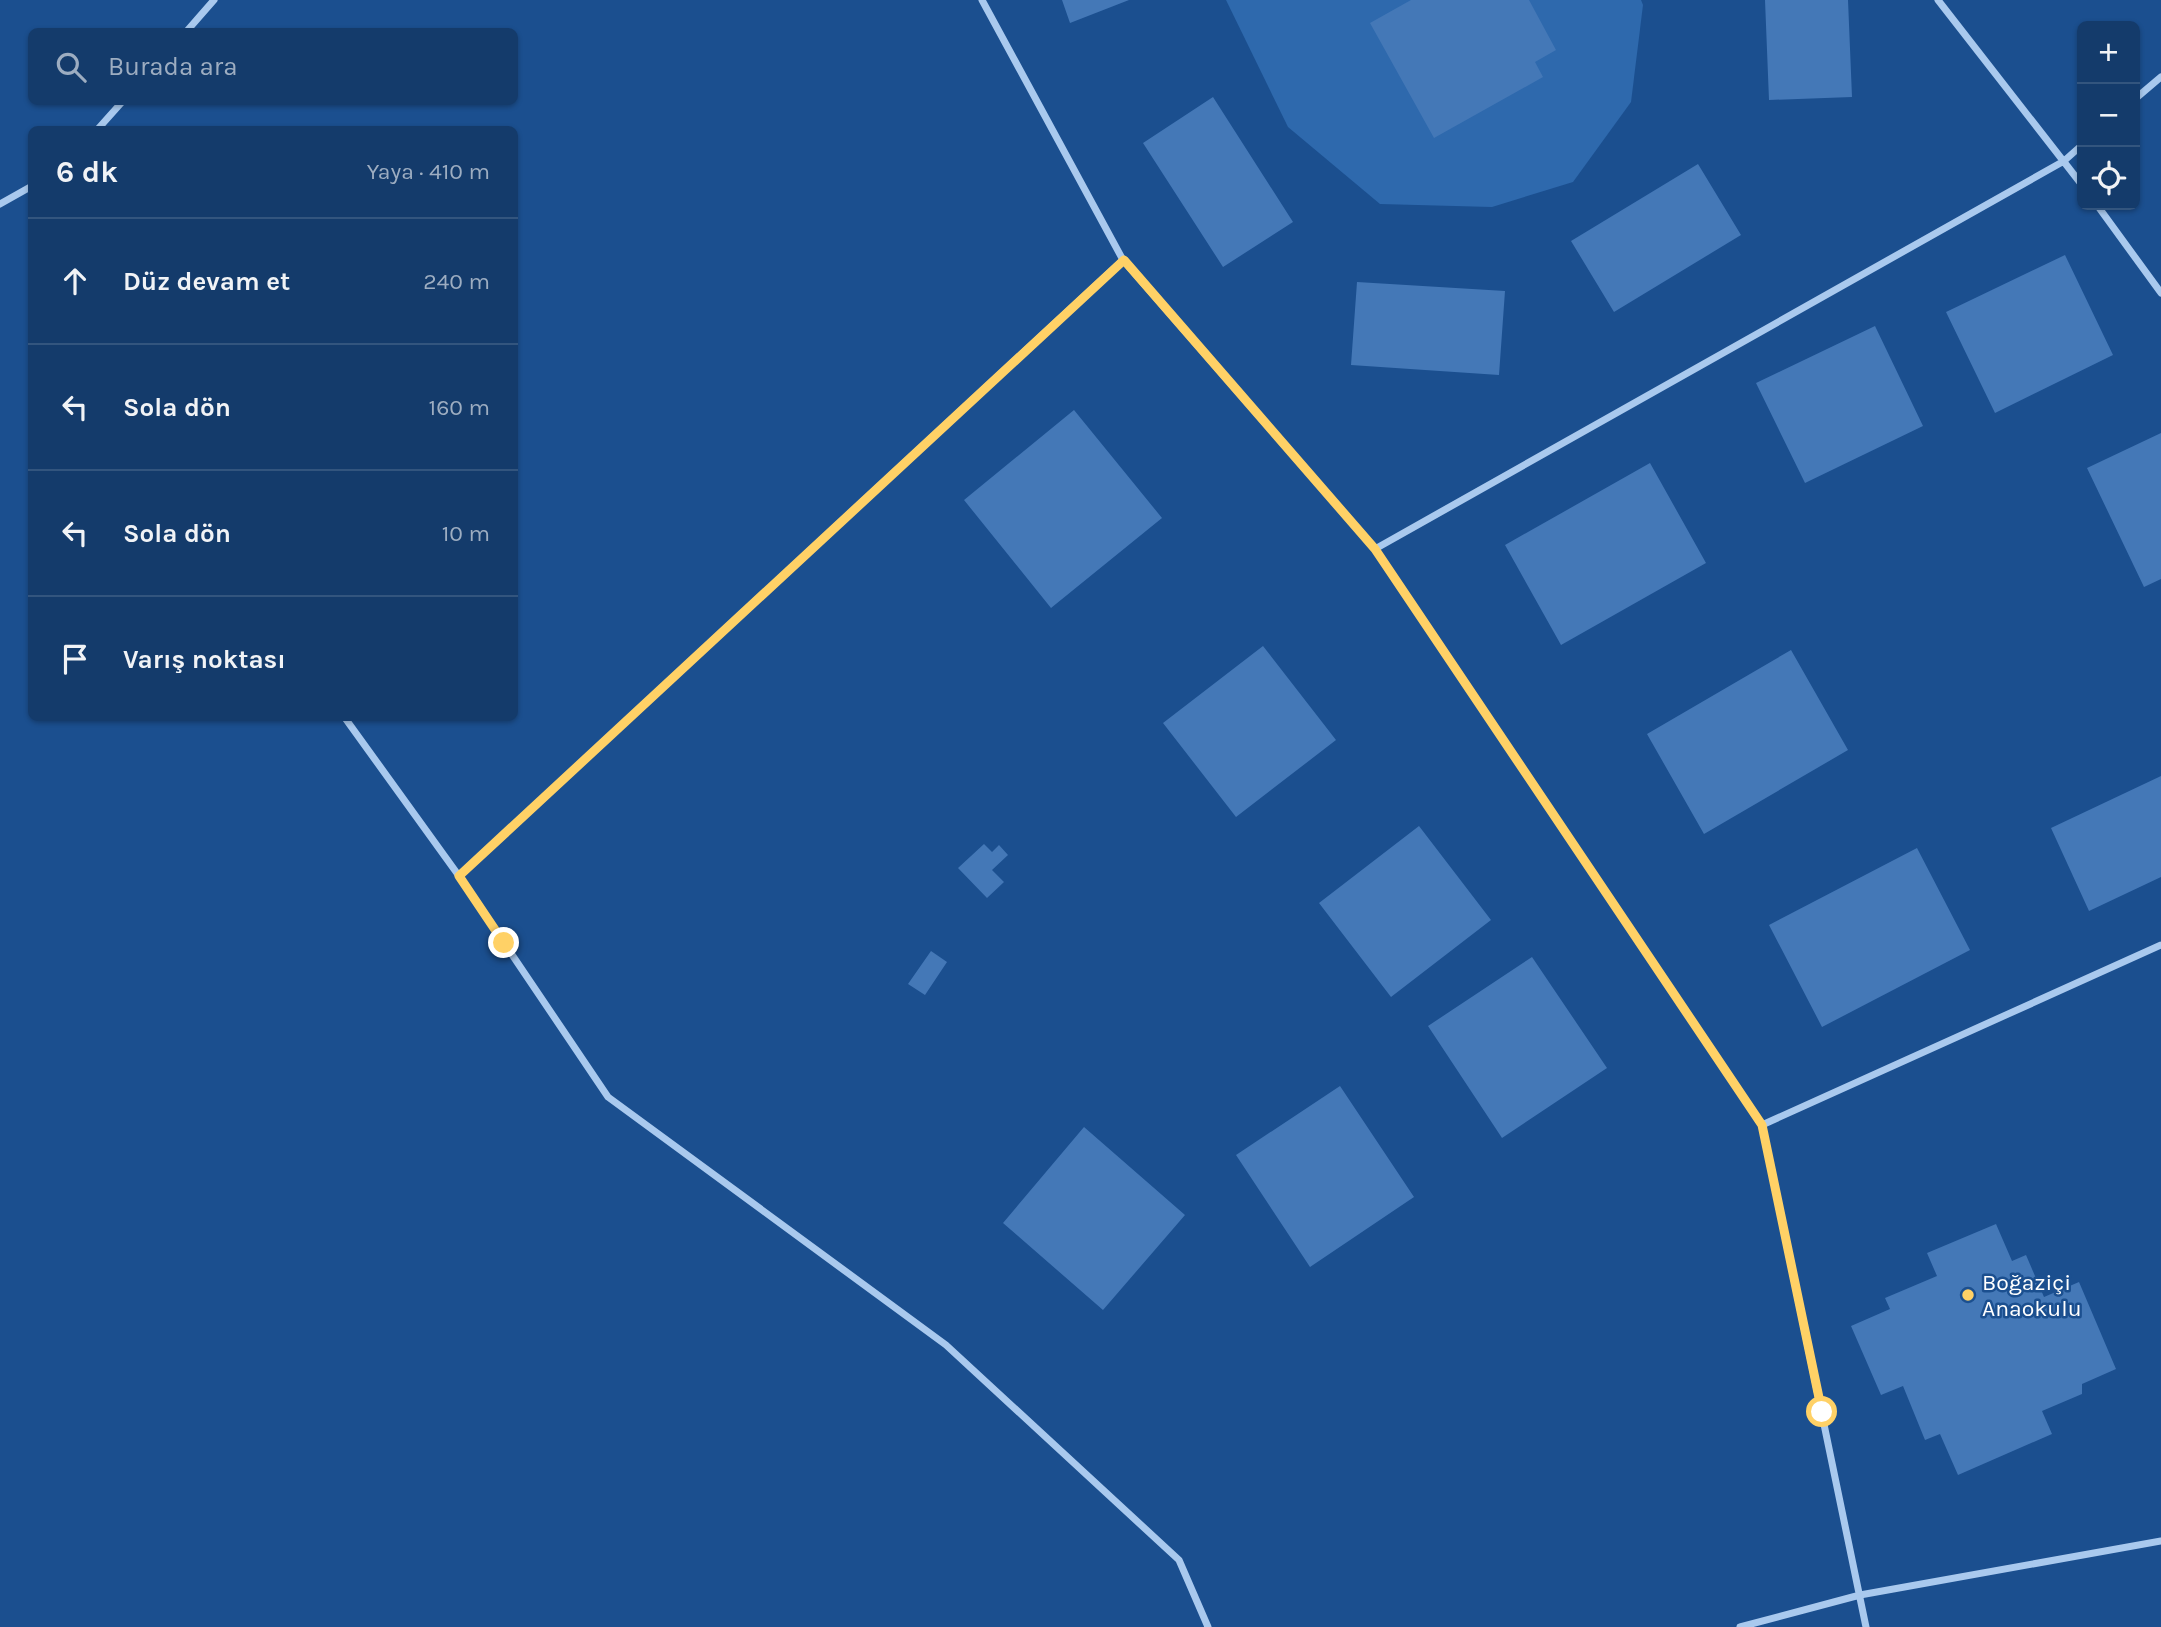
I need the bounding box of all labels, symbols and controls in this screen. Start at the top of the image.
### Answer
map controls [2077,21,2140,210]
button: + [2077,21,2140,84]
search box [28,28,518,105]
icon: search [52,48,90,86]
text: Burada ara [108,51,238,82]
button: − [2077,84,2140,147]
button: locate [2077,147,2140,210]
text: 6 dk [56,154,118,190]
text: Yaya · 410 m [367,158,490,185]
icon: ahead [56,262,94,300]
text: Düz devam et [123,266,290,297]
text: 240 m [423,268,490,295]
icon: left [56,388,94,426]
text: Sola dön [123,392,231,423]
text: 160 m [429,394,490,421]
icon: left [56,514,94,552]
text: Sola dön [123,518,231,549]
text: 10 m [442,520,490,547]
icon: arrive [56,640,94,678]
text: Varış noktası [123,644,286,675]
route end [488,927,519,958]
place label: Boğaziçi Anaokulu [1982,1269,2082,1322]
marker: Boğaziçi Anaokulu [1960,1287,1976,1303]
route start [1806,1396,1837,1427]

